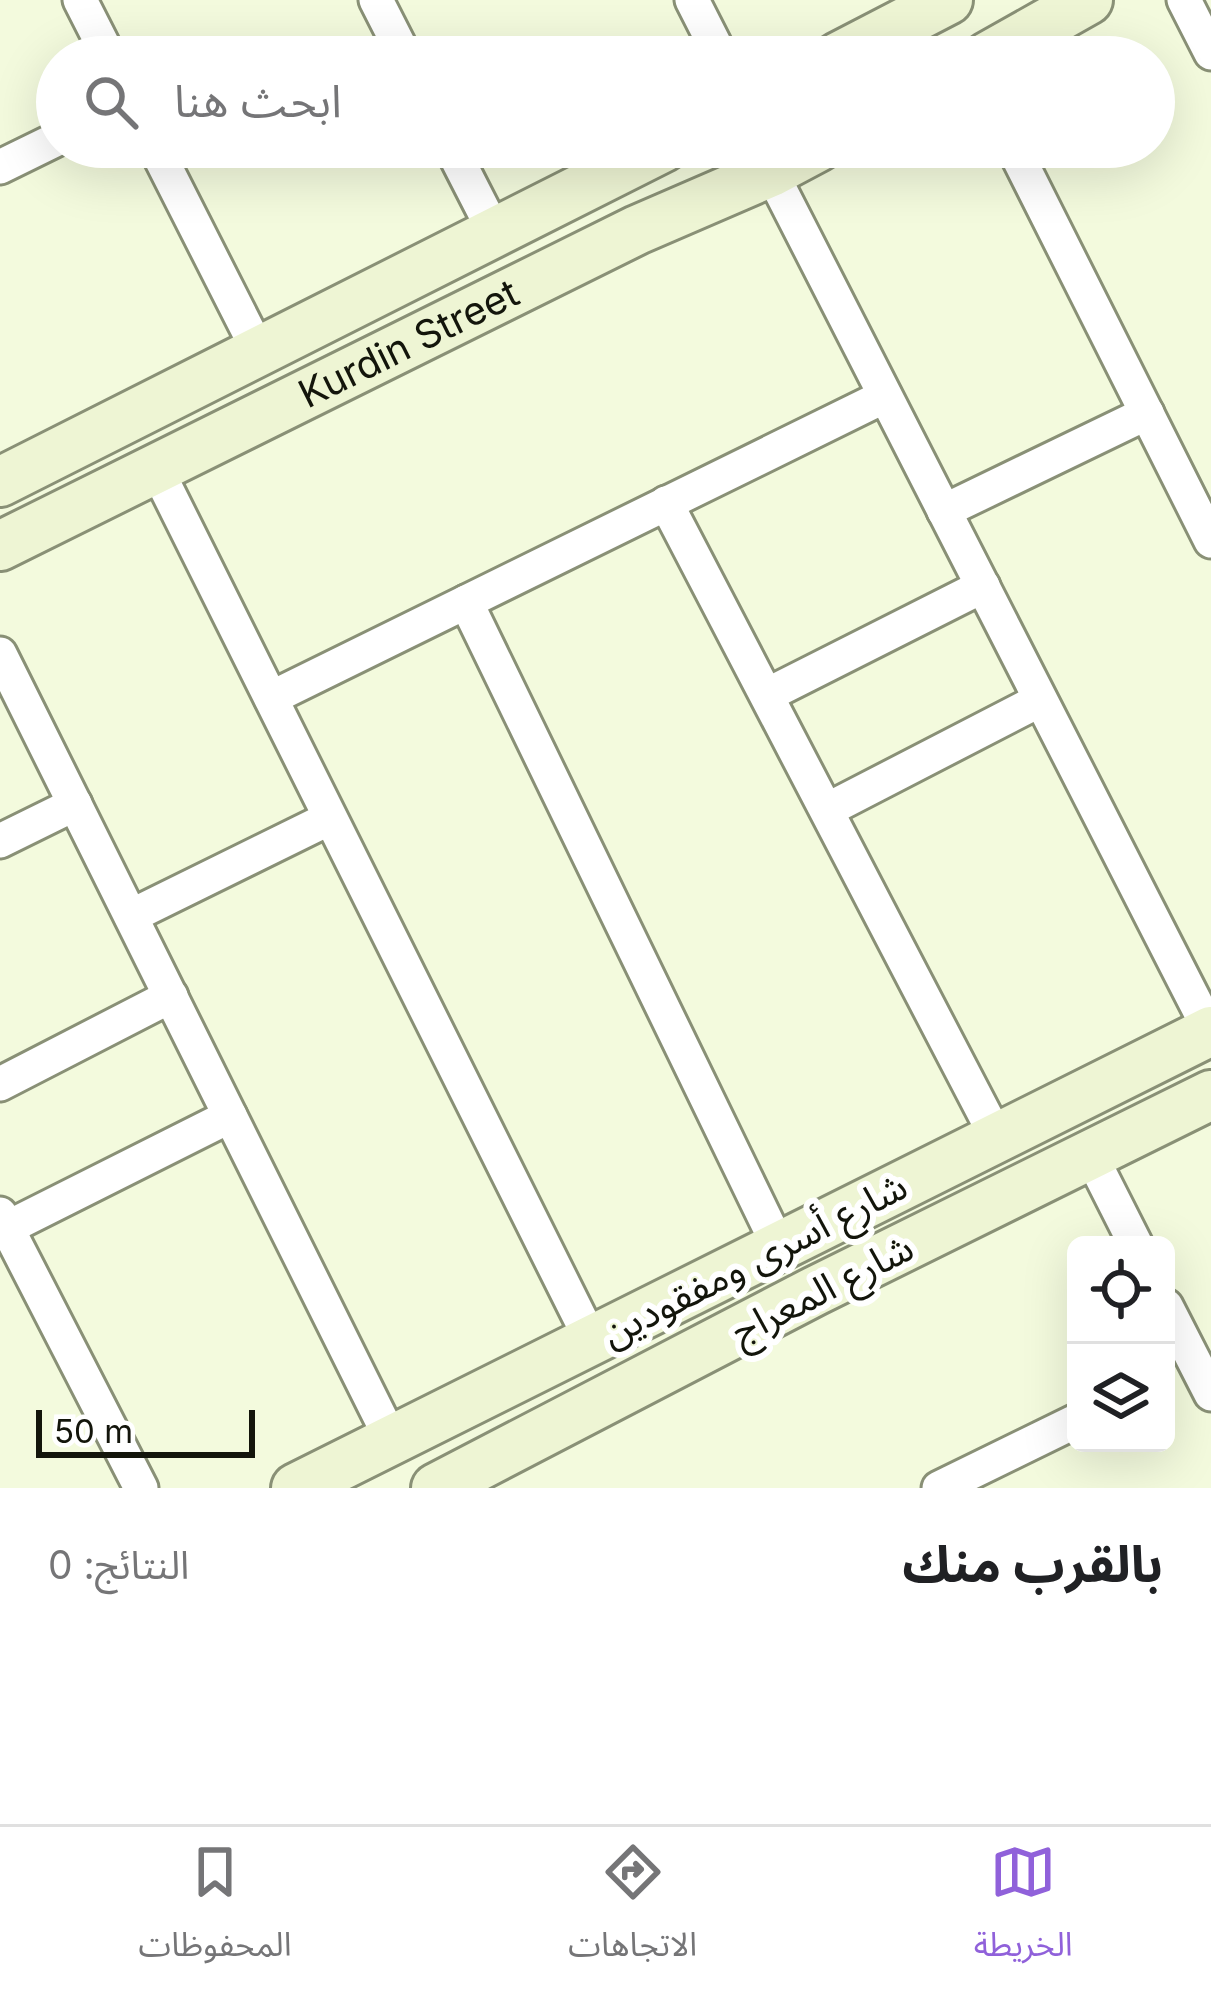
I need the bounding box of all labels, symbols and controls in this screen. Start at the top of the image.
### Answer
search box [36,36,1175,168]
icon: search [78,69,144,135]
text: ابحث هنا [174,73,342,128]
street label: Kurdin Street [291,269,526,417]
street label: شارع أسرى ومفقودين [593,1161,917,1361]
street label: شارع المعراج [723,1223,923,1360]
map controls [1067,1236,1175,1452]
button: locate [1067,1236,1175,1344]
button: layers [1067,1344,1175,1452]
scale bar [36,1404,255,1457]
text: 50 m [54,1411,133,1451]
text: بالقرب منك [902,1533,1163,1594]
text: النتائج: 0 [48,1541,189,1588]
tab: المحفوظات [138,1839,292,1980]
tab: الاتجاهات [568,1839,697,1980]
tab: الخريطة [974,1839,1073,1980]

